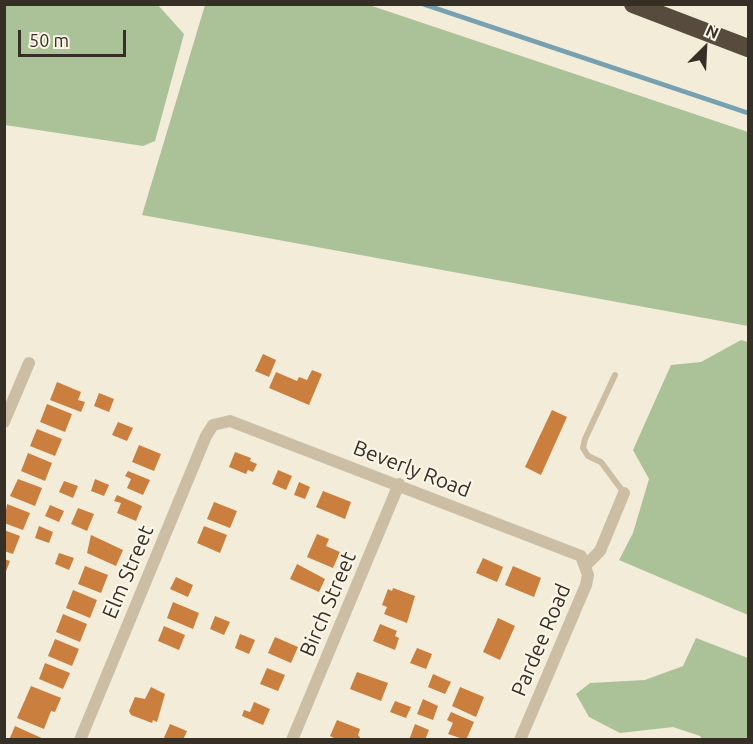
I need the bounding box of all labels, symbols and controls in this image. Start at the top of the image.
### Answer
scale bar [21,18,129,56]
north arrow [675,18,735,78]
text: N [703,21,721,42]
text: 50 m [29,30,69,50]
street label: Beverly Road [350,435,474,503]
street label: Elm Street [97,522,159,622]
street label: Birch Street [295,548,361,660]
street label: Pardee Road [506,580,576,700]

